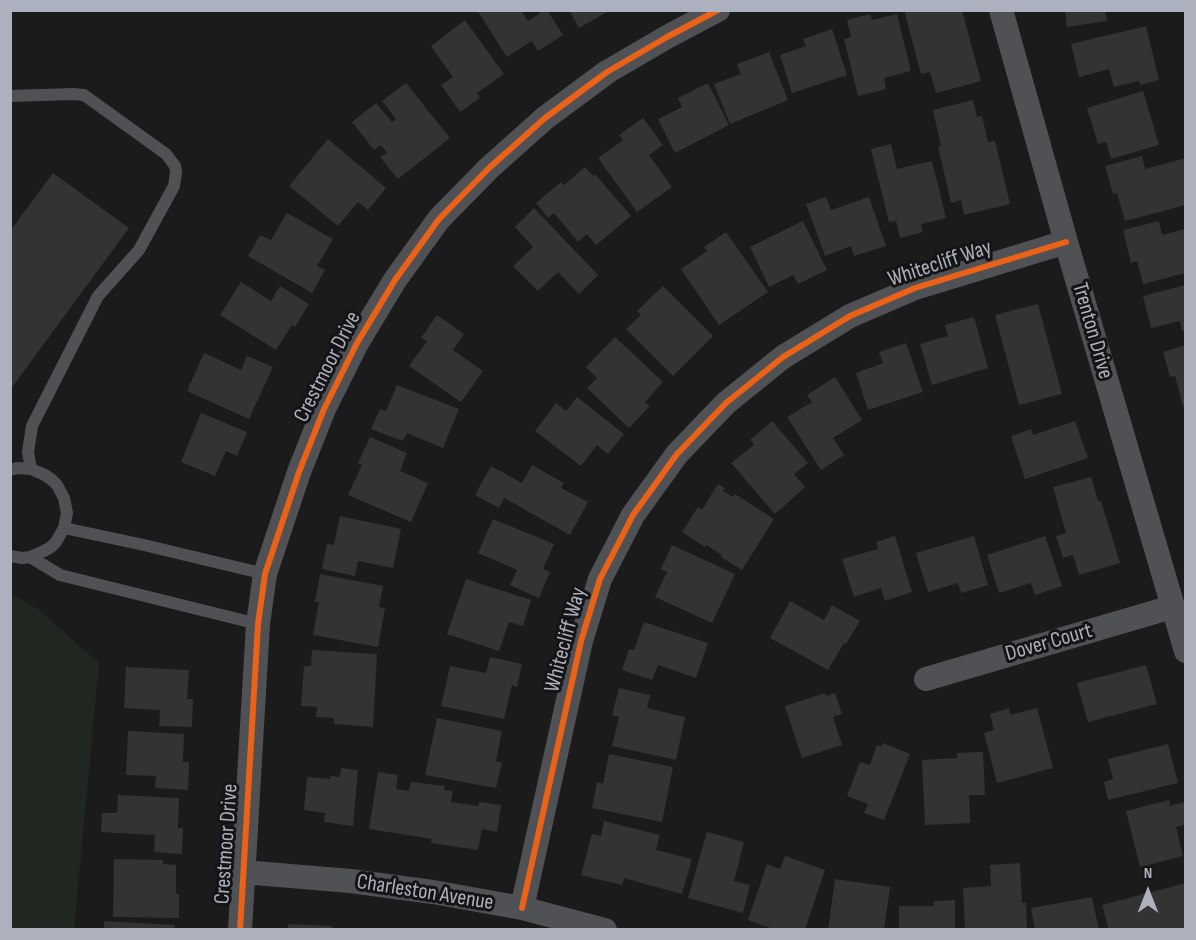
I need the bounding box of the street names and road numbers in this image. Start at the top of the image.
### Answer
street label: Whitecliff Way [885,235,995,293]
street label: Trenton Drive [1066,280,1118,382]
street label: Crestmoor Drive [289,307,367,427]
street label: Whitecliff Way [539,585,593,695]
street label: Dover Court [1003,618,1095,668]
street label: Crestmoor Drive [210,783,244,905]
street label: Charleston Avenue [355,869,495,917]

